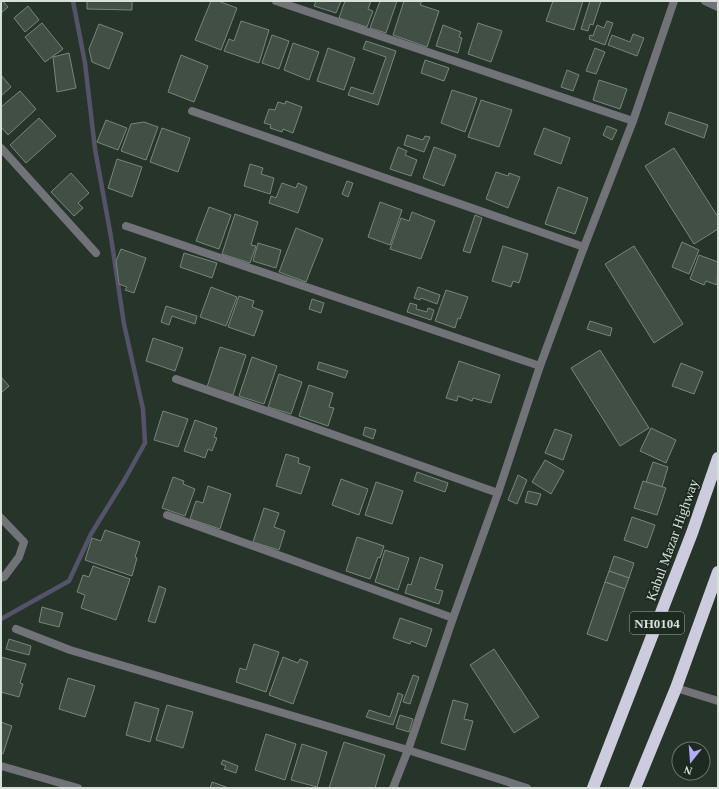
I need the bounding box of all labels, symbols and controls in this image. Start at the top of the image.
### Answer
street label: Kabul Mazar Highway [643,477,701,603]
road number: NH0104 [630,612,684,634]
north arrow [671,741,711,781]
text: N [682,764,694,777]

